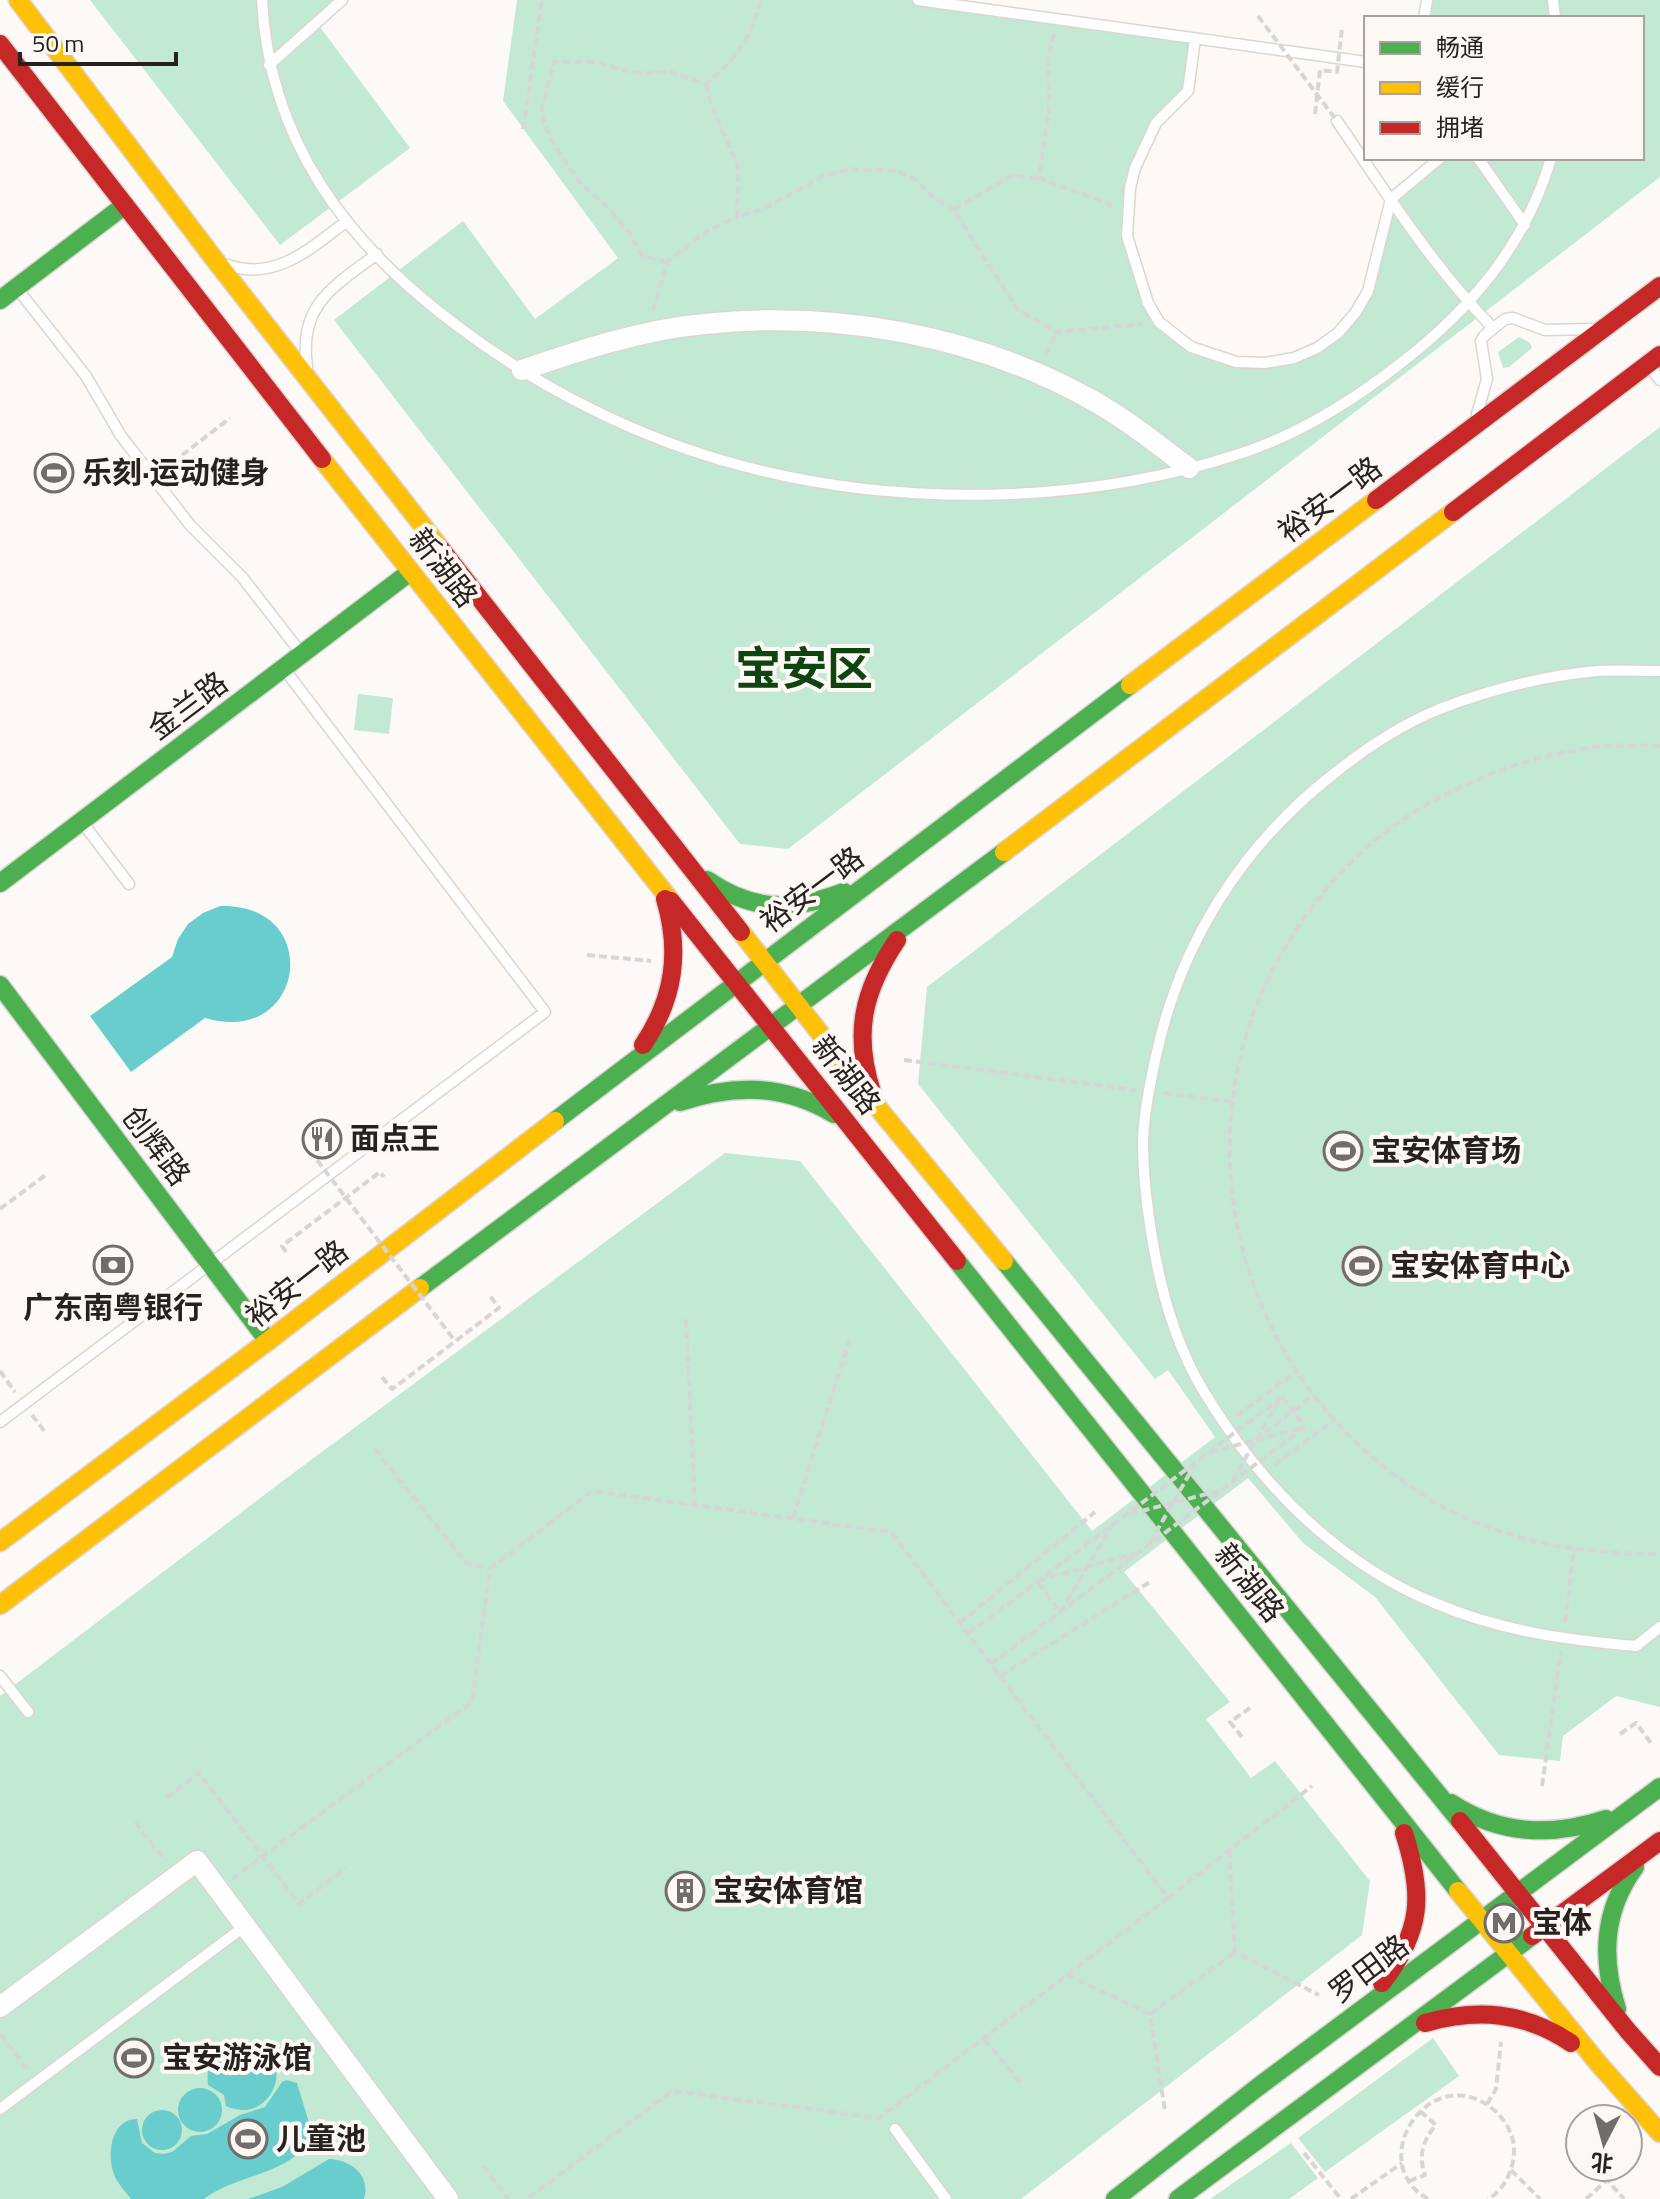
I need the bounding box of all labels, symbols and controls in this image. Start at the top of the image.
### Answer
scale bar [20,16,176,66]
legend [1364,16,1644,160]
text: 50 m [32,25,84,61]
text: 畅通 [1436,29,1484,65]
text: 缓行 [1436,69,1484,105]
text: 拥堵 [1436,109,1484,145]
street label: 裕安一路 [1268,445,1391,554]
place label: 乐刻·运动健身 [82,449,270,495]
sports icon: 乐刻·运动健身 [33,452,75,494]
street label: 新湖路 [398,518,490,617]
district label: 宝安区 [735,633,873,703]
street label: 金兰路 [138,660,237,751]
street label: 裕安一路 [750,835,873,944]
street label: 新湖路 [801,1025,893,1124]
street label: 创辉路 [111,1096,202,1195]
place label: 面点王 [350,1115,440,1161]
restaurant icon: 面点王 [301,1118,343,1160]
place label: 宝安体育场 [1371,1127,1521,1173]
sports icon: 宝安体育场 [1322,1130,1364,1172]
street label: 裕安一路 [235,1228,358,1338]
place label: 宝安体育中心 [1390,1242,1570,1288]
bank icon: 广东南粤银行 [92,1244,134,1286]
sports icon: 宝安体育中心 [1341,1245,1383,1287]
place label: 广东南粤银行 [23,1284,203,1330]
street label: 新湖路 [1204,1533,1296,1632]
place label: 宝安体育馆 [713,1867,863,1913]
building icon: 宝安体育馆 [664,1870,706,1912]
place label: 宝体 [1532,1899,1592,1945]
metro station icon: 宝体 [1483,1902,1525,1944]
street label: 罗田路 [1319,1923,1418,2014]
place label: 宝安游泳馆 [162,2034,312,2080]
sports icon: 宝安游泳馆 [113,2037,155,2079]
north arrow [1564,2103,1644,2183]
place label: 儿童池 [276,2115,366,2161]
sports icon: 儿童池 [227,2118,269,2160]
text: 北 [1589,2145,1615,2181]

